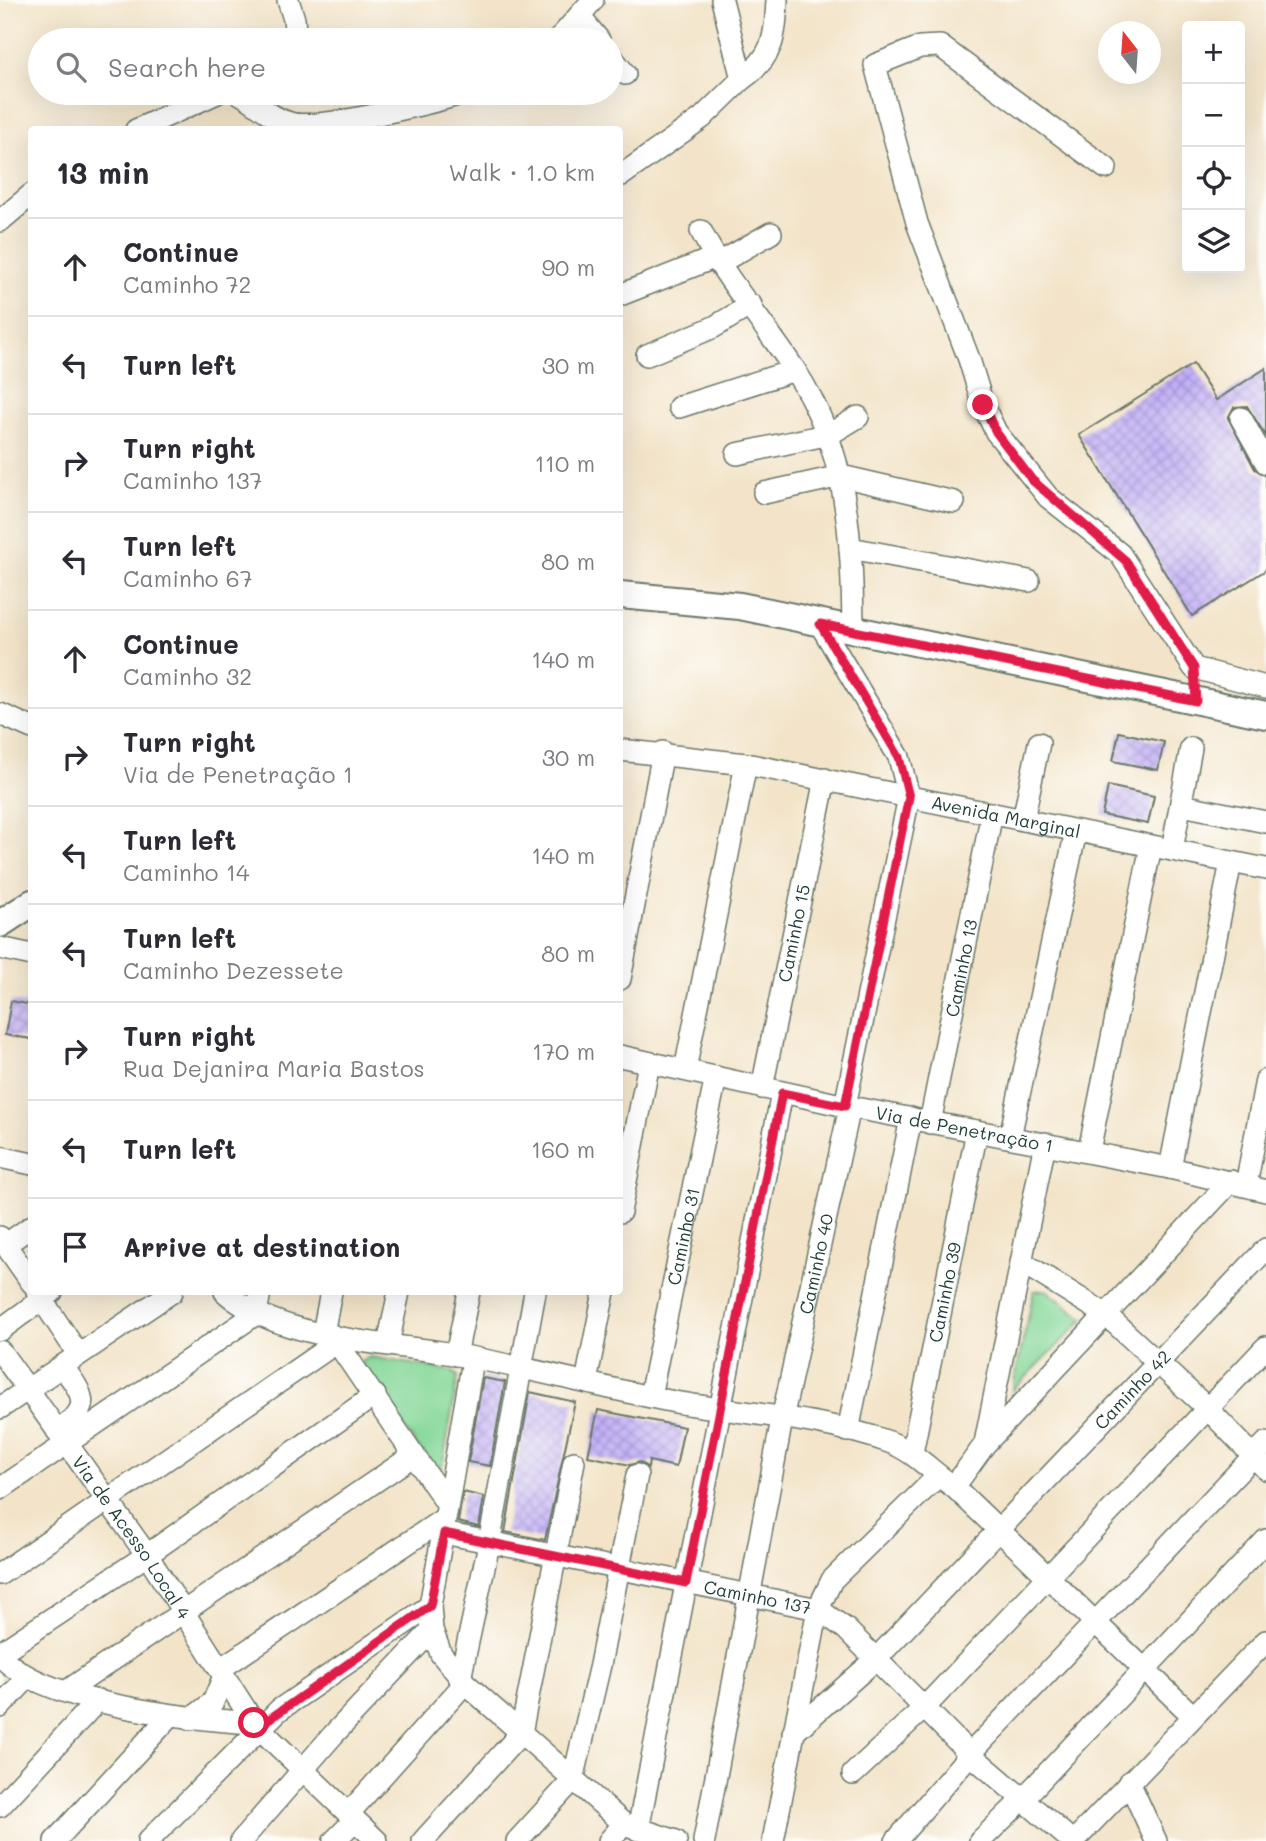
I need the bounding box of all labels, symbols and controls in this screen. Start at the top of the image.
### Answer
north arrow [1098,21,1161,84]
map controls [1182,21,1245,273]
button: + [1182,21,1245,84]
search box [28,28,623,105]
icon: search [52,48,90,86]
text: Search here [108,50,266,84]
button: − [1182,84,1245,147]
button: locate [1182,147,1245,210]
text: 13 min [56,152,149,192]
text: Walk · 1.0 km [449,157,595,187]
button: layers [1182,210,1245,273]
text: Continue [123,235,239,269]
icon: ahead [56,248,94,286]
text: 90 m [542,252,595,282]
text: Caminho 72 [123,269,251,299]
icon: left [56,346,94,384]
text: Turn left [123,348,236,382]
text: 30 m [542,350,595,380]
route end [967,389,998,420]
text: Turn right [123,431,256,465]
icon: right [56,444,94,482]
text: 110 m [535,448,595,478]
text: Caminho 137 [123,465,262,495]
text: Turn left [123,529,236,563]
icon: left [56,542,94,580]
text: 80 m [541,546,595,576]
text: Caminho 67 [123,563,253,593]
text: Continue [123,627,239,661]
icon: ahead [56,640,94,678]
text: 140 m [531,644,595,674]
text: Caminho 32 [123,661,252,691]
text: Turn right [123,725,256,759]
icon: right [56,738,94,776]
text: 30 m [542,742,595,772]
text: Via de Penetração 1 [123,759,353,789]
street label: Avenida Marginal [929,790,1083,843]
text: Turn left [123,823,236,857]
icon: left [56,836,94,874]
text: 140 m [531,840,595,870]
text: Caminho 14 [123,857,250,887]
street label: Caminho 15 [772,882,815,984]
street label: Caminho 13 [939,917,982,1019]
text: Turn left [123,921,236,955]
icon: left [56,934,94,972]
text: 80 m [541,938,595,968]
text: Caminho Dezessete [123,955,344,985]
text: Turn right [123,1019,256,1053]
icon: right [56,1032,94,1070]
text: 170 m [532,1036,595,1066]
text: Rua Dejanira Maria Bastos [123,1053,425,1083]
street label: Via de Penetração 1 [874,1100,1055,1157]
icon: left [56,1130,94,1168]
text: Turn left [123,1132,236,1166]
text: 160 m [531,1134,595,1164]
street label: Caminho 31 [661,1185,705,1287]
street label: Caminho 40 [793,1211,838,1316]
icon: arrive [56,1228,94,1266]
text: Arrive at destination [123,1230,400,1264]
street label: Caminho 39 [923,1240,966,1344]
street label: Caminho 42 [1089,1345,1176,1435]
street label: Via de Acesso Local 4 [67,1450,197,1624]
street label: Caminho 137 [702,1574,813,1619]
route start [238,1707,269,1738]

